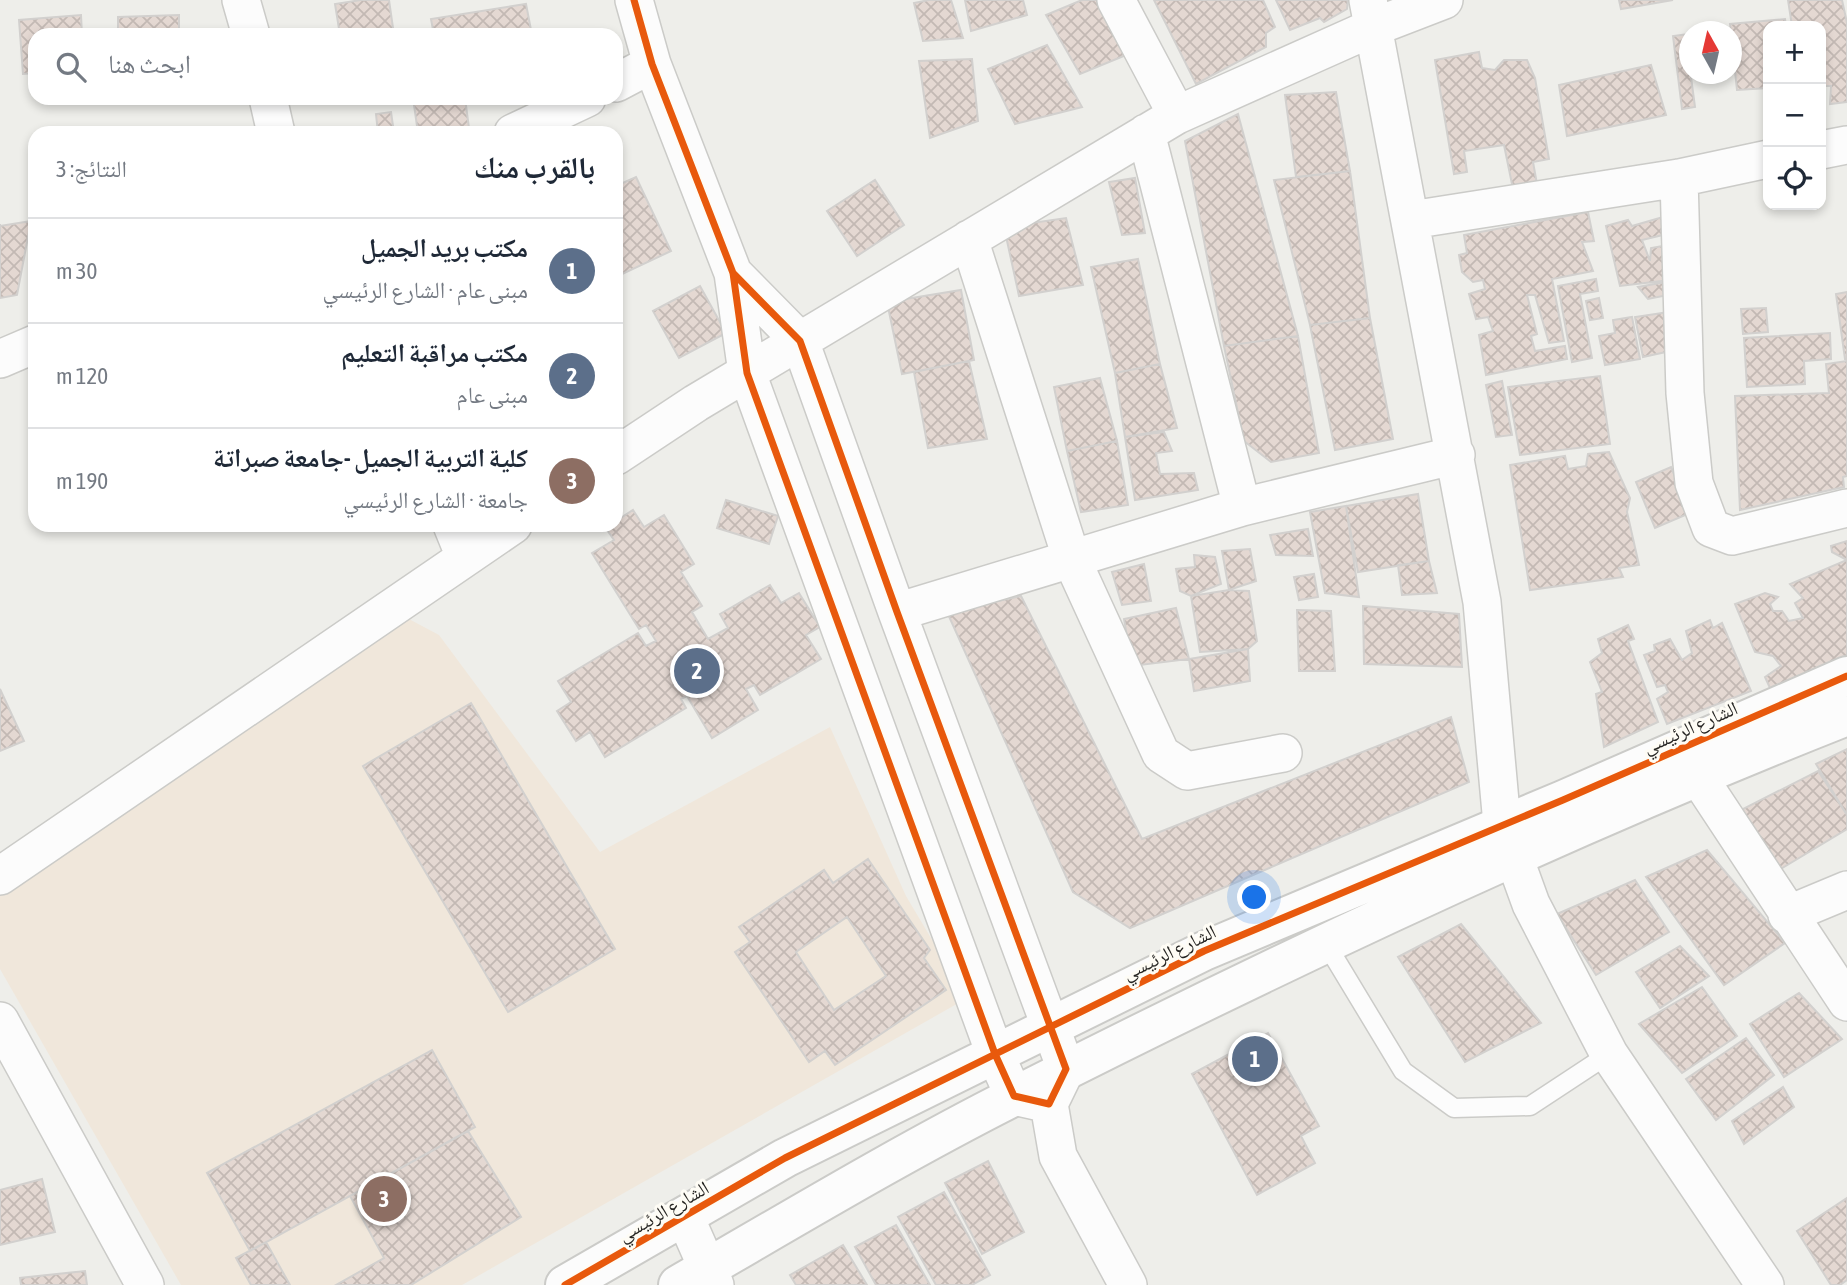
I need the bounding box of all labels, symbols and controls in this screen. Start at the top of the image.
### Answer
north arrow [1679,21,1742,84]
map controls [1763,21,1826,210]
button: + [1763,21,1826,84]
search box [28,28,623,105]
icon: search [52,48,90,86]
text: ابحث هنا [108,49,191,79]
button: − [1763,84,1826,147]
button: locate [1763,147,1826,210]
text: بالقرب منك [474,150,595,184]
text: النتائج: 3 [56,156,127,182]
text: مكتب بريد الجميل [361,233,528,263]
text: 30 m [56,258,97,284]
text: 1 [567,258,577,284]
text: مبنى عام · الشارع الرئيسي [323,277,528,303]
text: مكتب مراقبة التعليم [341,338,528,368]
text: 120 m [56,363,108,389]
text: 2 [567,363,577,389]
text: مبنى عام [456,382,528,408]
text: كلية التربية الجميل -جامعة صبراتة [213,443,528,473]
text: 190 m [56,468,108,494]
text: 3 [567,468,577,494]
text: جامعة · الشارع الرئيسي [343,487,528,513]
pin: 2 [674,645,720,697]
street label: الشارع الرئيسي [1639,696,1743,762]
your location [1237,880,1271,914]
street label: الشارع الرئيسي [1119,920,1221,988]
pin: 1 [1232,1033,1278,1085]
pin: 3 [361,1173,407,1225]
street label: الشارع الرئيسي [614,1176,715,1250]

